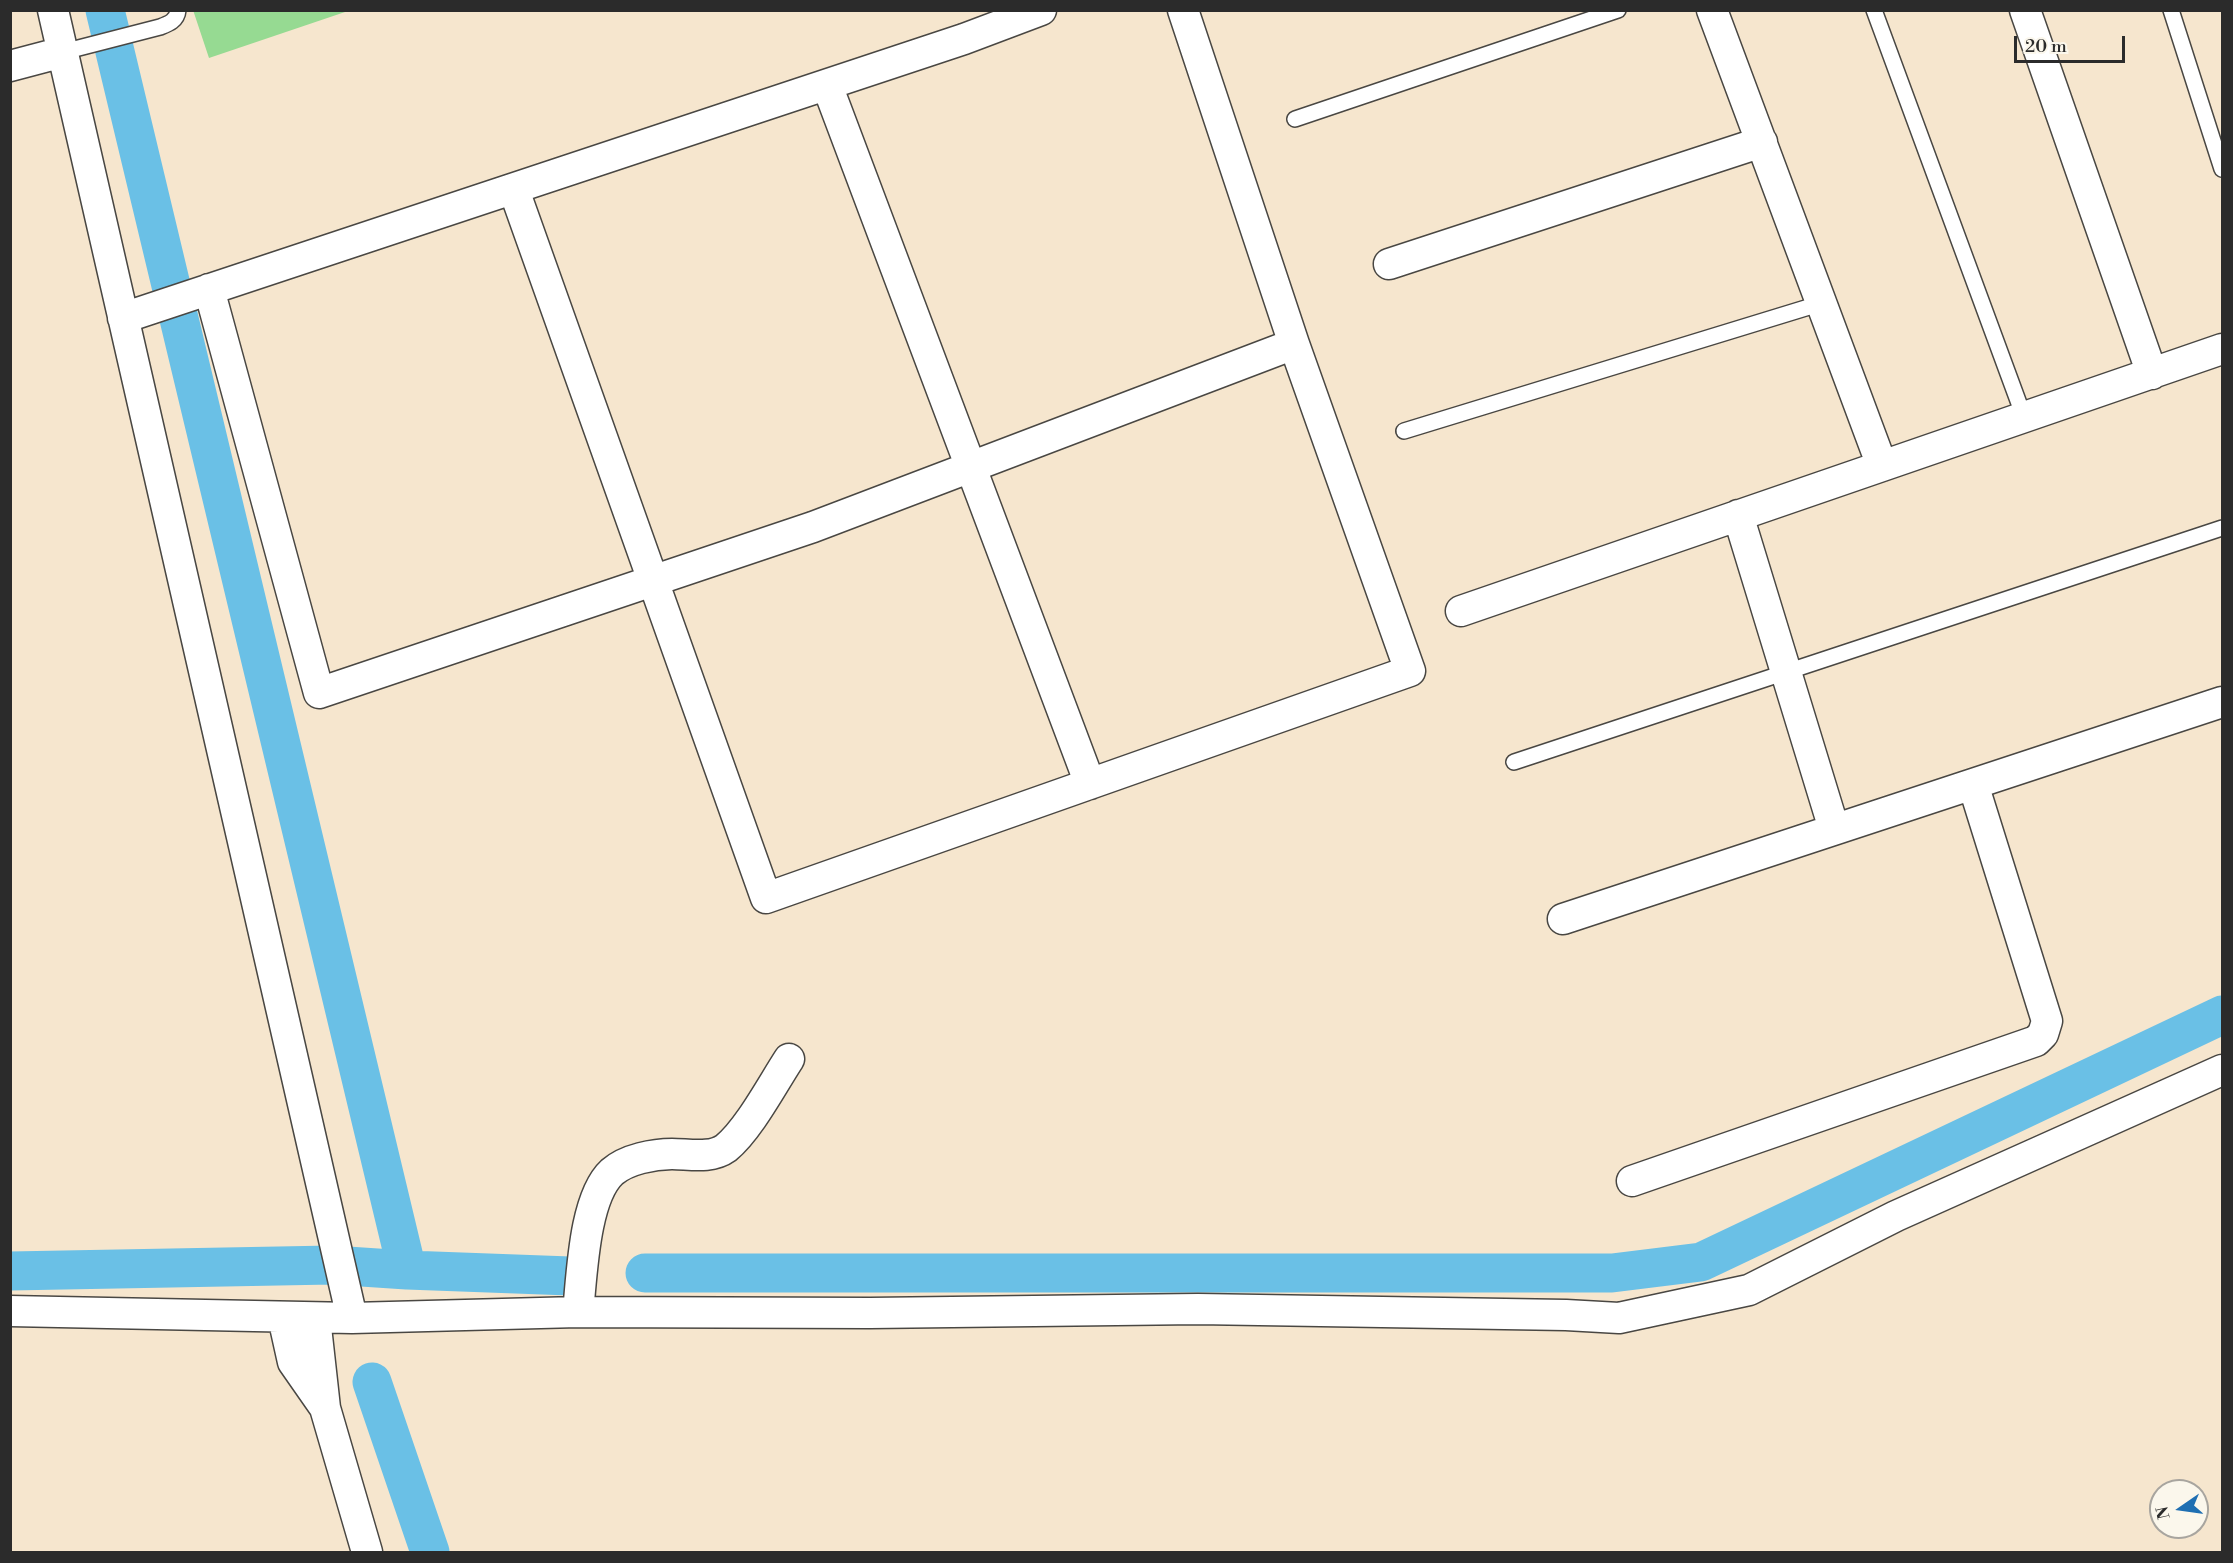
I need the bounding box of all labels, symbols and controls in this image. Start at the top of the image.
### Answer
scale bar [2017,24,2128,62]
text: 20 m [2025,35,2067,58]
north arrow [2149,1479,2209,1539]
text: N [2152,1504,2175,1521]

